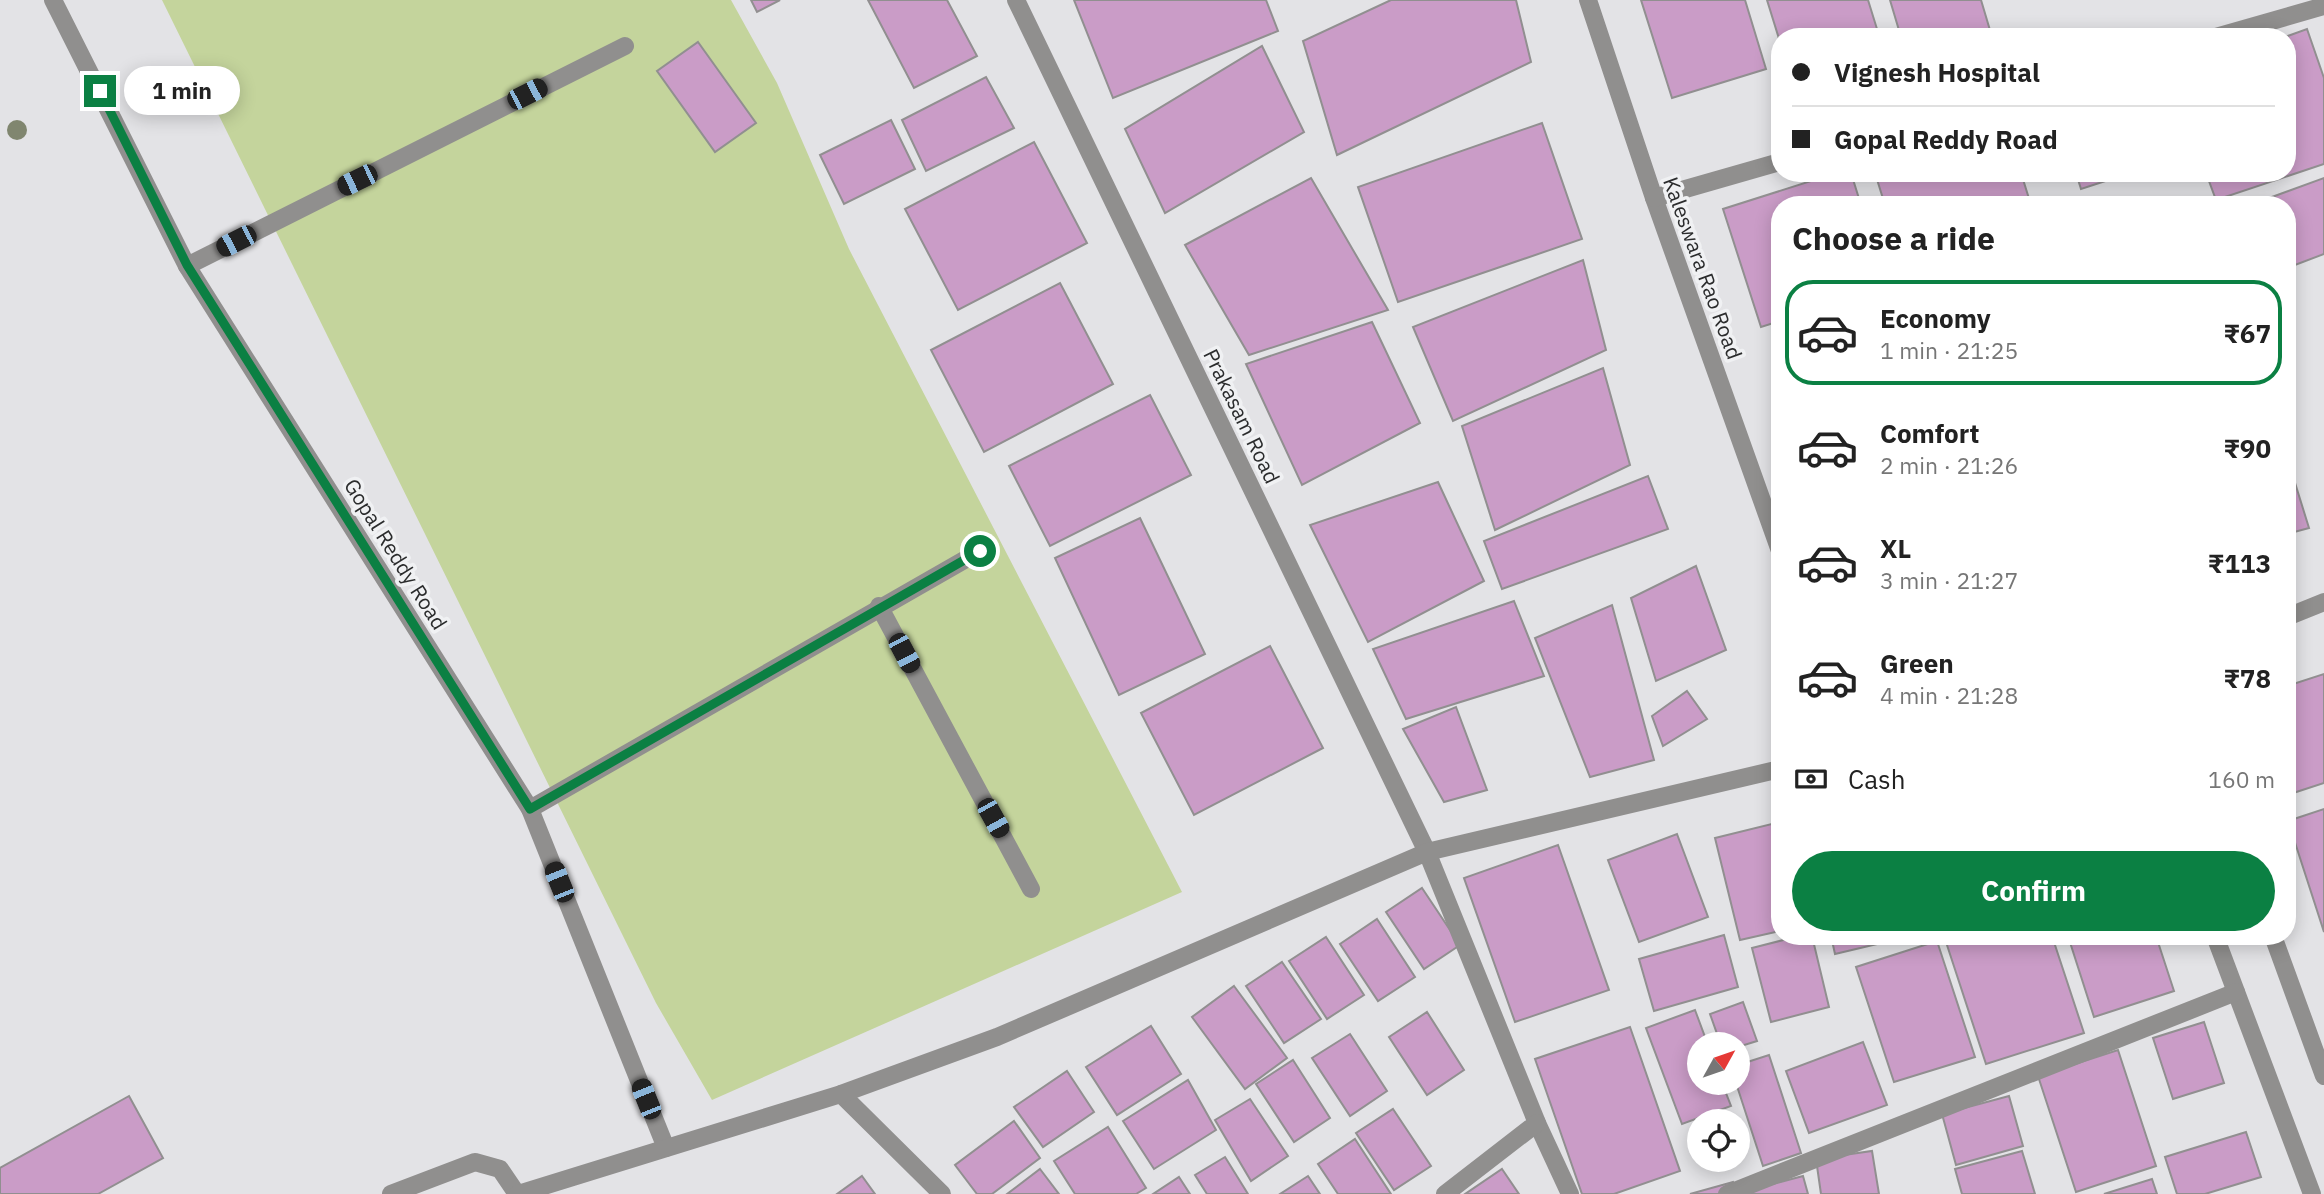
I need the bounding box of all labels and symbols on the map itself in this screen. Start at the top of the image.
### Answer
callout: 1 min [124,66,240,116]
route end [84,75,116,107]
car [504,75,551,113]
car [334,161,381,199]
street label: Kaleswara Rao Road [1657,173,1749,363]
car [213,222,260,260]
street label: Prakasam Road [1197,344,1287,488]
street label: Gopal Reddy Road [338,473,454,635]
route start [964,535,996,567]
car [885,630,924,676]
car [974,795,1013,841]
car [542,859,577,905]
north arrow [1687,1032,1750,1096]
car [629,1076,664,1122]

